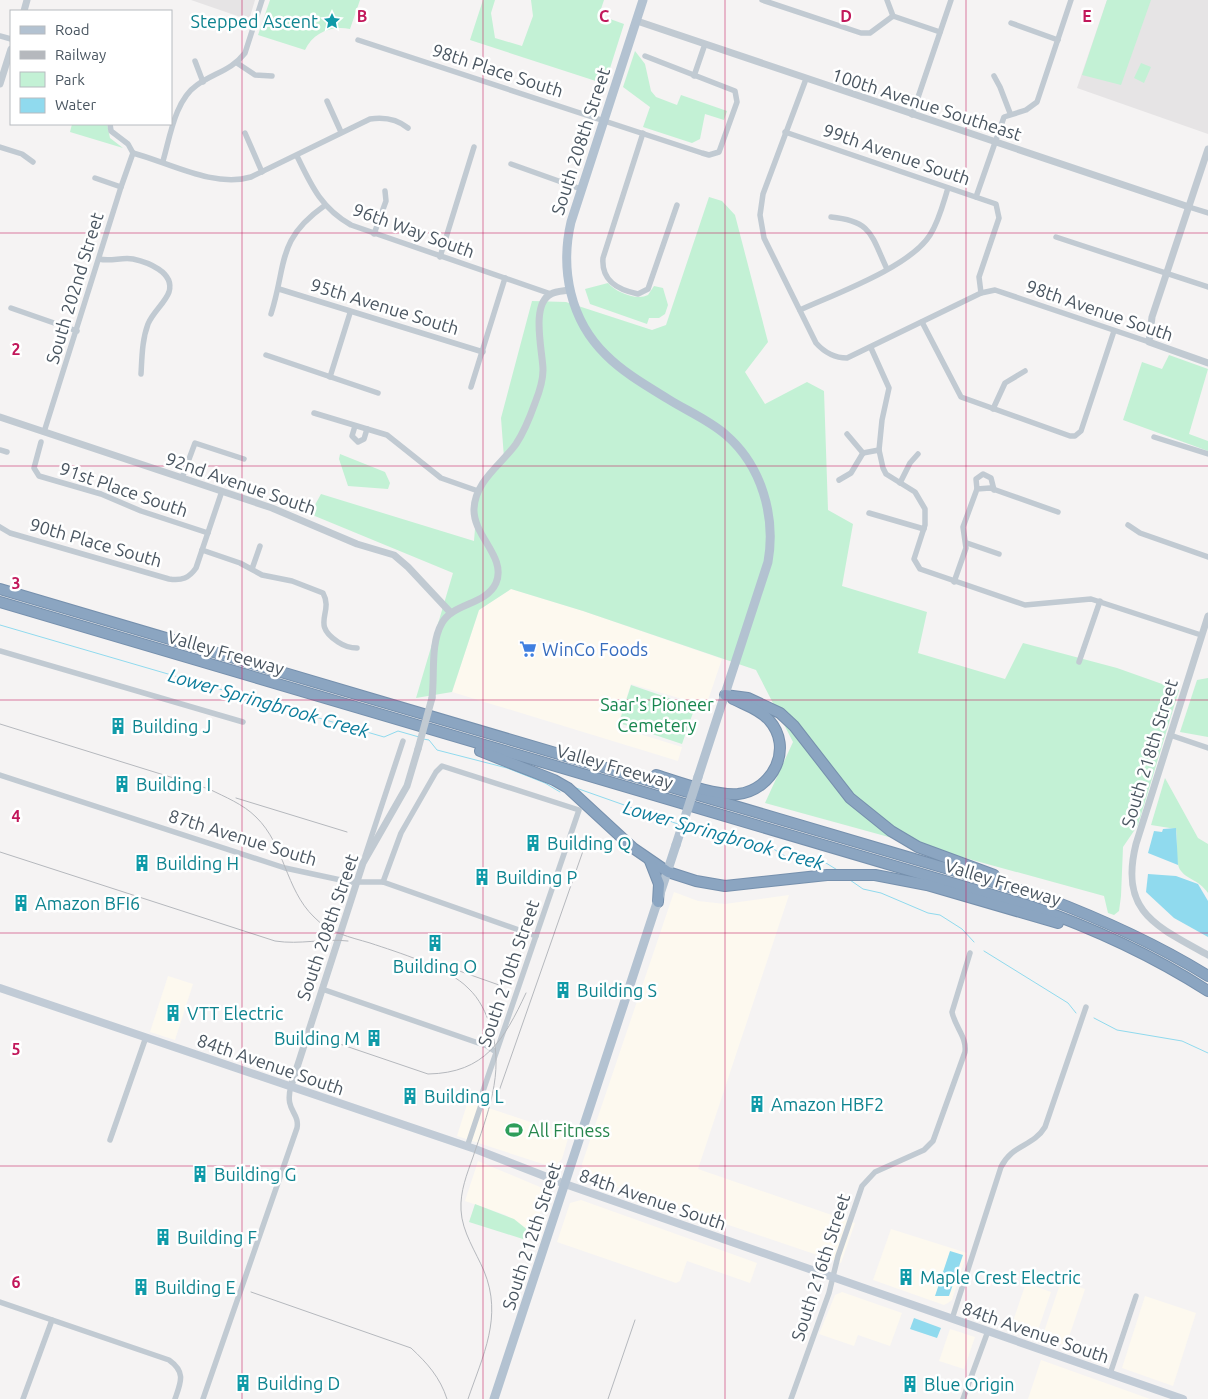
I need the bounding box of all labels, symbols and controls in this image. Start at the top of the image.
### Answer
text: B [357,7,367,25]
text: C [599,7,609,25]
text: D [840,7,852,25]
text: E [1082,7,1092,25]
legend [10,10,172,125]
place label: Stepped Ascent [191,11,318,31]
place icon: Stepped Ascent [322,11,342,31]
text: Road [55,21,90,38]
street label: 98th Place South [430,39,566,101]
text: Railway [55,46,106,63]
street label: 100th Avenue Southeast [830,64,1024,144]
street label: South 208th Street [547,65,613,217]
text: Park [55,71,85,88]
text: Water [55,96,96,113]
street label: 99th Avenue South [821,119,973,189]
street label: 96th Way South [351,199,477,261]
street label: South 202nd Street [41,210,107,366]
street label: 95th Avenue South [308,274,462,338]
street label: 98th Avenue South [1024,275,1176,345]
text: 2 [11,340,21,358]
street label: 92nd Avenue South [163,448,319,518]
street label: 91st Place South [57,458,191,520]
street label: 90th Place South [28,514,164,570]
text: 3 [11,574,21,592]
street label: Valley Freeway [165,626,287,678]
supermarket icon: WinCo Foods [518,639,538,659]
place label: WinCo Foods [542,639,648,659]
water label: Lower Springbrook Creek [166,664,372,742]
street label: South 218th Street [1117,676,1181,830]
park label: Saar's Pioneer Cemetery [600,694,714,735]
building icon: Building J [108,716,128,736]
place label: Building J [132,716,211,736]
street label: Valley Freeway [554,740,676,792]
building icon: Building I [112,774,132,794]
place label: Building I [136,774,211,794]
water label: Lower Springbrook Creek [621,796,827,874]
street label: 87th Avenue South [166,805,320,869]
text: 4 [11,807,21,825]
building icon: Building Q [523,833,543,853]
place label: Building Q [547,833,631,854]
street label: South 208th Street [292,851,362,1003]
building icon: Building H [132,853,152,873]
place label: Building H [156,853,239,873]
street label: Valley Freeway [943,855,1064,909]
building icon: Building P [472,867,492,887]
place label: Building P [496,867,577,887]
building icon: Amazon BFI6 [11,893,31,913]
place label: Amazon BFI6 [35,893,140,913]
street label: South 210th Street [473,897,543,1049]
building icon: Building O [425,933,445,953]
place label: Building O [393,956,477,976]
building icon: Building S [553,980,573,1000]
place label: Building S [577,980,657,1000]
building icon: VTT Electric [163,1003,183,1023]
place label: VTT Electric [187,1003,283,1023]
place label: Building M [274,1028,360,1048]
building icon: Building M [364,1028,384,1048]
street label: 84th Avenue South [195,1029,347,1099]
text: 5 [11,1040,21,1058]
building icon: Building L [400,1086,420,1106]
place label: Building L [424,1086,504,1106]
building icon: Amazon HBF2 [747,1094,767,1114]
place label: Amazon HBF2 [771,1094,884,1114]
sports icon: All Fitness [504,1120,524,1140]
place label: All Fitness [528,1120,610,1140]
street label: South 212th Street [498,1160,564,1312]
building icon: Building G [190,1164,210,1184]
place label: Building G [214,1164,296,1184]
street label: 84th Avenue South [577,1164,729,1234]
street label: South 216th Street [787,1191,853,1343]
building icon: Building F [153,1227,173,1247]
place label: Building F [177,1227,257,1247]
building icon: Maple Crest Electric [896,1267,916,1287]
place label: Maple Crest Electric [920,1267,1081,1287]
text: 6 [11,1273,21,1291]
building icon: Building E [131,1277,151,1297]
place label: Building E [155,1277,236,1297]
street label: 84th Avenue South [960,1297,1112,1367]
building icon: Building D [233,1373,253,1393]
place label: Building D [257,1373,340,1393]
building icon: Blue Origin [900,1374,920,1394]
place label: Blue Origin [924,1374,1015,1394]

